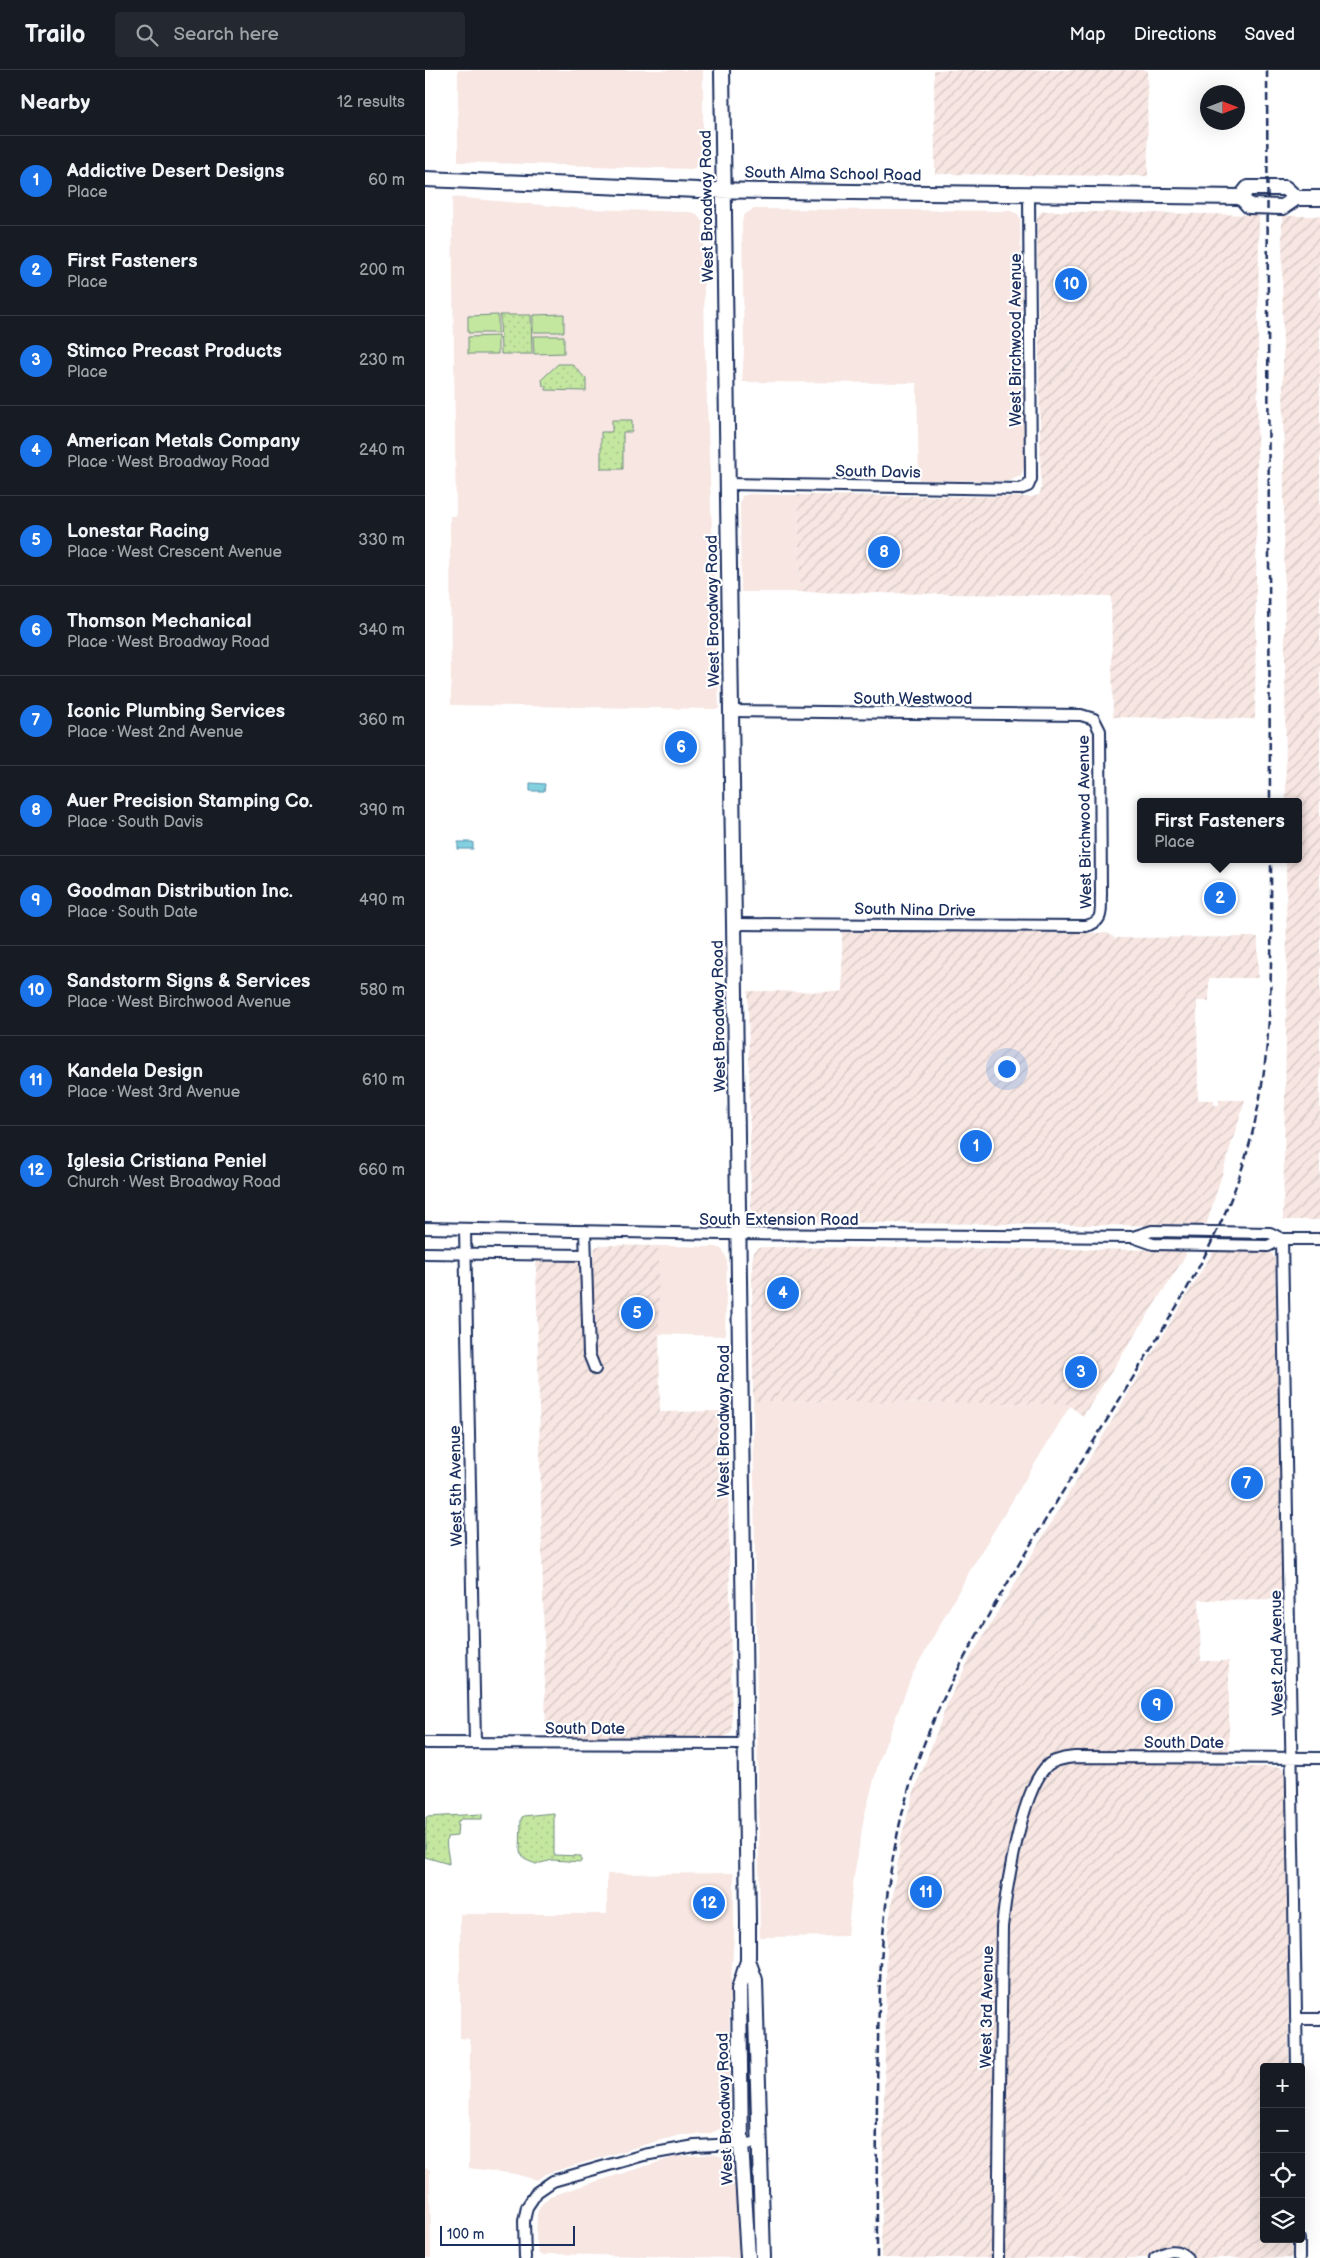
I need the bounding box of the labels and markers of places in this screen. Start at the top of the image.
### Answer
pin: 10 [1055,265,1087,303]
pin: 8 [868,533,900,571]
pin: 6 [665,728,697,766]
pin: 2 [1204,879,1236,917]
pin: 1 [960,1127,992,1165]
pin: 4 [767,1274,799,1312]
pin: 5 [621,1294,653,1332]
pin: 3 [1065,1353,1097,1391]
pin: 7 [1231,1464,1263,1502]
pin: 9 [1141,1686,1173,1724]
pin: 11 [910,1873,942,1911]
pin: 12 [693,1884,725,1922]

